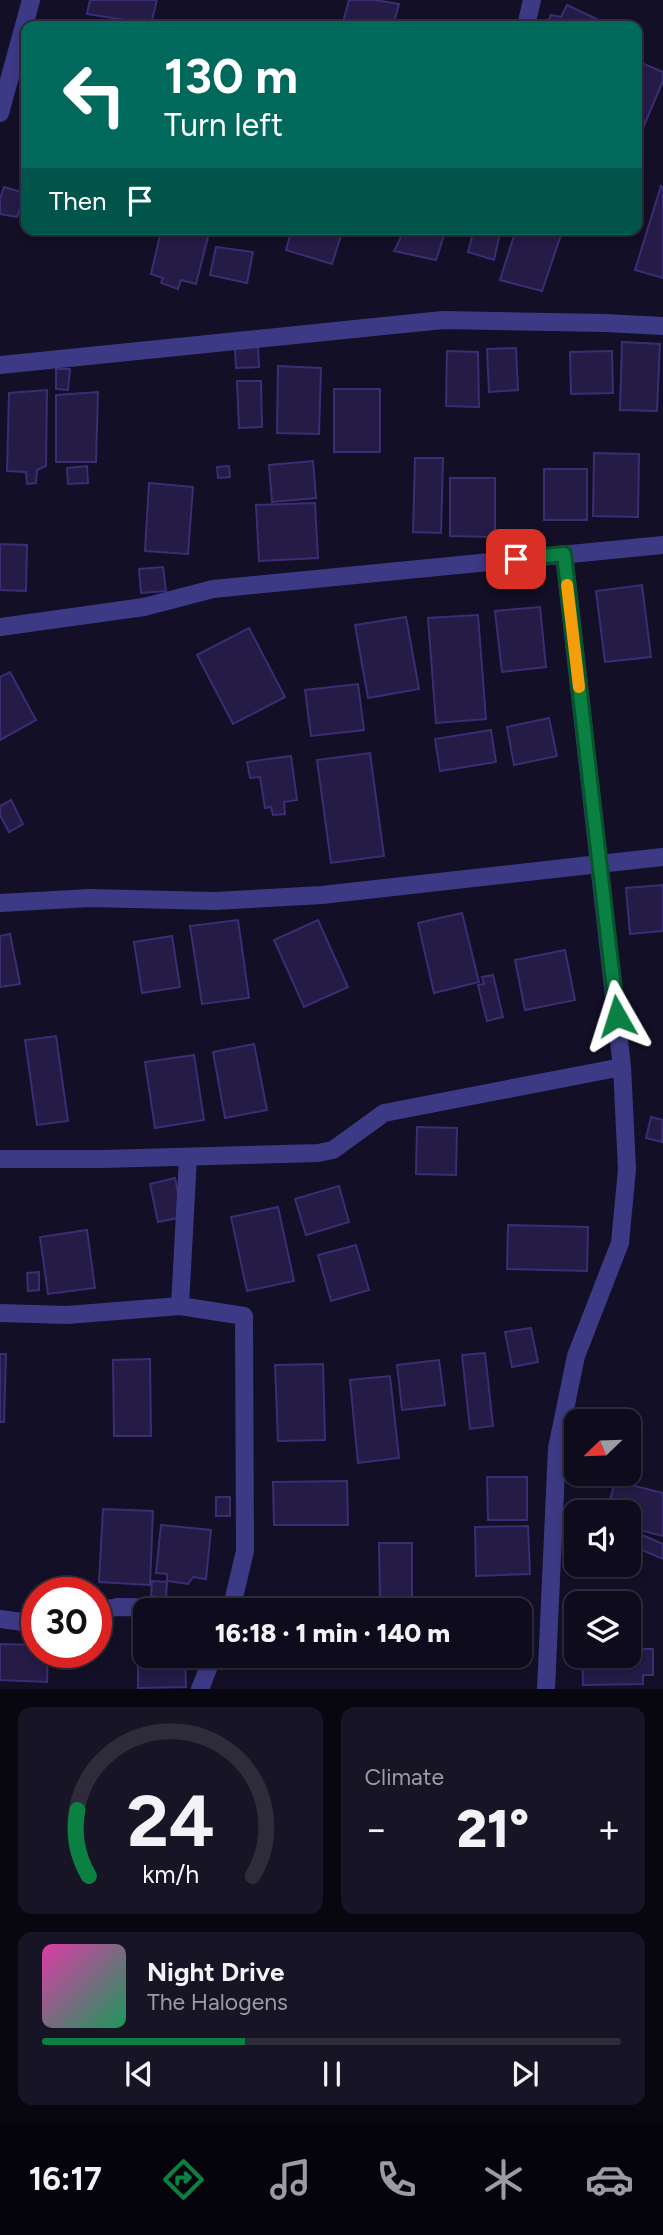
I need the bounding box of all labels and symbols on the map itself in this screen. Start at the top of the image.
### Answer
pin [486,529,546,589]
position arrow [580,979,654,1053]
north arrow [564,1409,640,1486]
speed limit sign: 30 [21,1577,112,1668]

